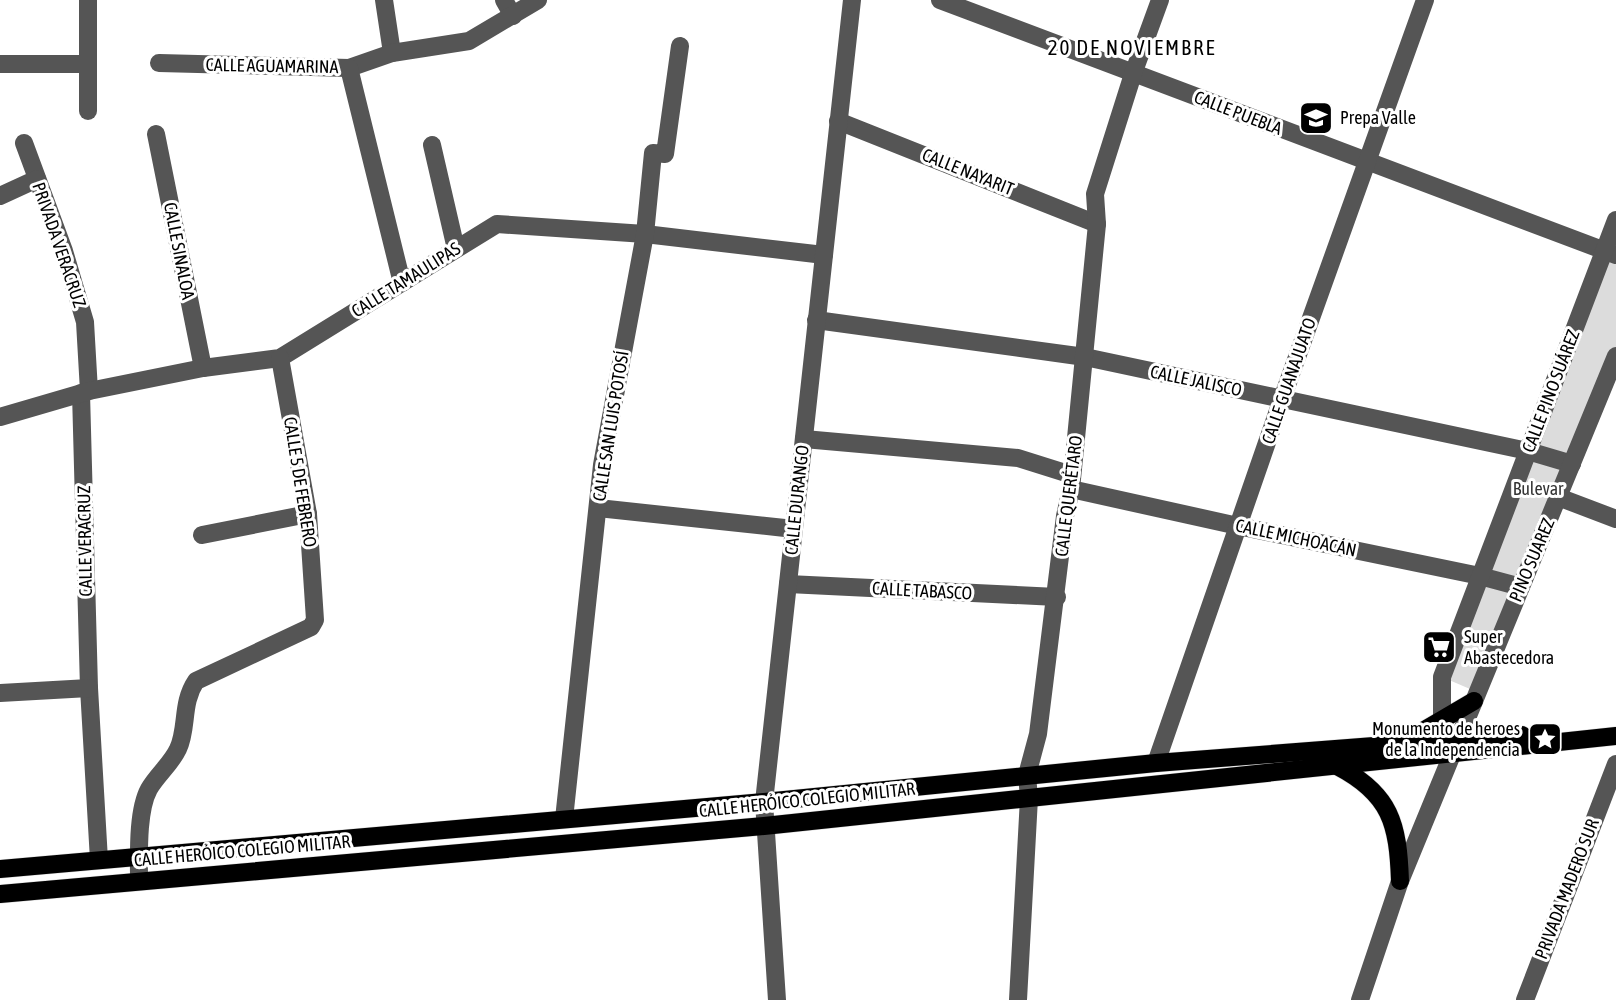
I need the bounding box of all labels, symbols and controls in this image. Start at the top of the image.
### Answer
district label: 20 DE NOVIEMBRE [1048,35,1216,59]
street label: CALLE AGUAMARINA [205,54,339,77]
street label: CALLE PUEBLA [1191,86,1285,139]
school or university icon: Prepa Valle [1297,99,1335,137]
place label: Prepa Valle [1340,107,1416,128]
street label: CALLE NAYARIT [919,144,1017,199]
street label: PRIVADA VERACRUZ [28,179,91,310]
street label: CALLE SINALOA [160,201,199,301]
street label: CALLE TAMAULIPAS [347,237,464,321]
street label: CALLE GUANAJUATO [1257,315,1320,447]
street label: CALLE PINO SUÁREZ [1517,326,1584,455]
street label: CALLE SAN LUIS POTOSÍ [588,349,633,503]
street label: CALLE JALISCO [1148,361,1244,400]
street label: CALLE 5 DE FEBRERO [280,415,321,549]
street label: CALLE QUERÉTARO [1051,434,1086,558]
street label: CALLE DURANGO [780,444,813,556]
park label: Bulevar [1513,478,1564,499]
street label: CALLE VERACRUZ [73,485,96,597]
street label: CALLE MICHOACÁN [1234,514,1358,561]
street label: PINO SUAREZ [1505,515,1559,605]
street label: CALLE TABASCO [871,577,973,604]
place label: Super Abastecedora [1464,626,1554,668]
supermarket icon: Super Abastecedora [1420,628,1458,666]
place label: Monumento de heroes de la Independencia [1372,718,1520,760]
place icon: Monumento de heroes de la Independencia [1526,720,1564,758]
street label: CALLE HERÓICO COLEGIO MILITAR [698,778,916,821]
street label: PRIVADA MADERO SUR [1530,816,1603,962]
street label: CALLE HERÓICO COLEGIO MILITAR [133,831,351,870]

